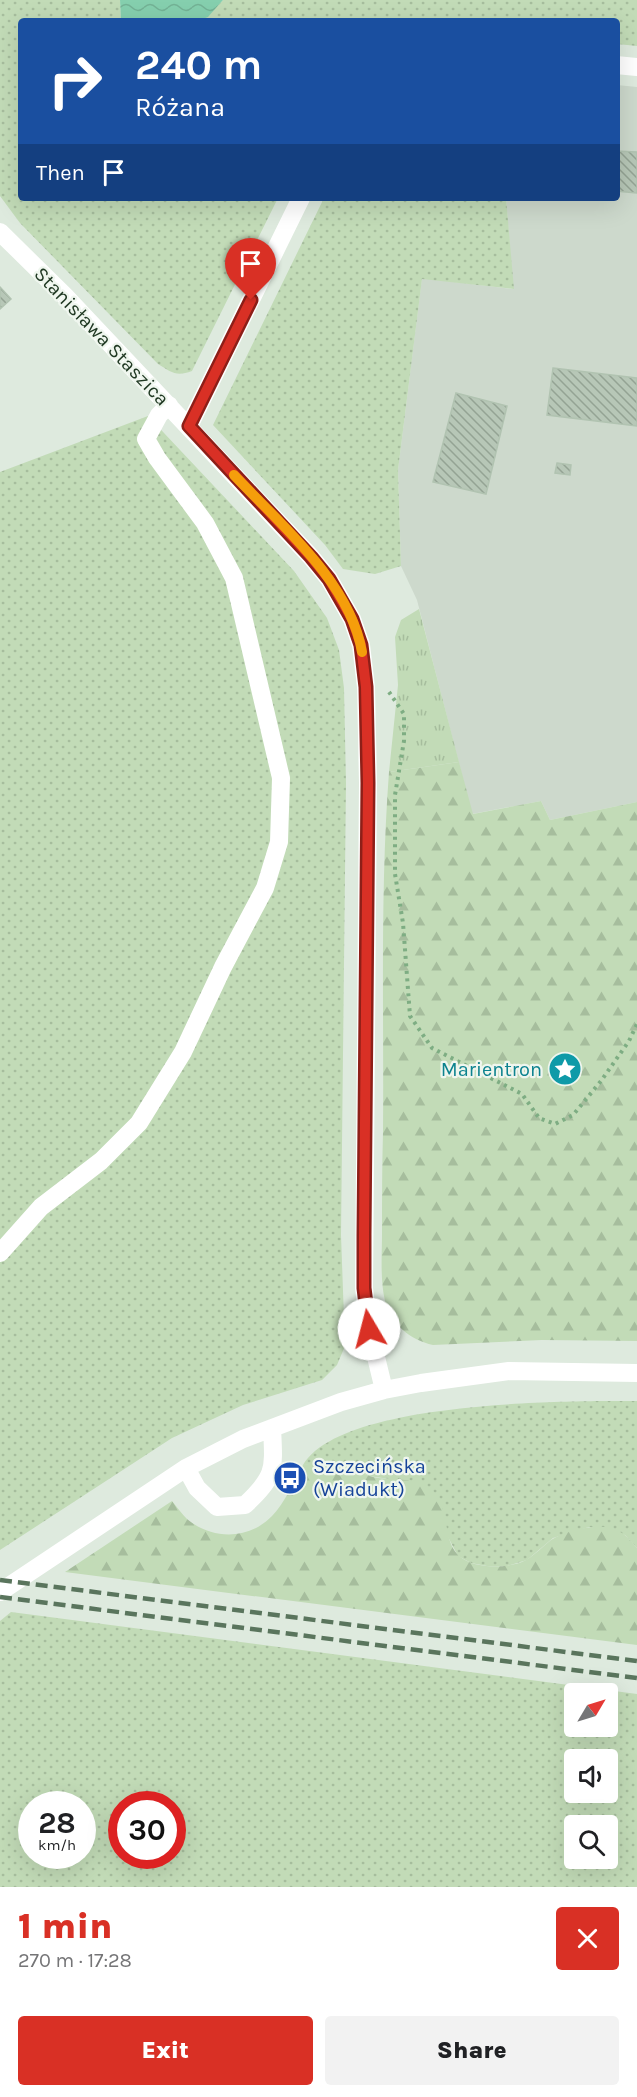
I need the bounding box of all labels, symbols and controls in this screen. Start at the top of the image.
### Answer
text: 240 m [135,40,262,90]
icon: right [36,42,114,120]
text: Różana [135,91,225,123]
icon: arrive [97,156,130,189]
text: Then [36,160,85,186]
pin [225,238,276,300]
icon: arrive [234,247,267,280]
street label: Stanisława Staszica [29,262,174,410]
place icon: Marientron [547,1051,583,1087]
place label: Marientron [441,1058,542,1081]
position arrow [337,1297,401,1361]
place label: Szczecińska (Wiadukt) [313,1455,426,1501]
bus stop icon: Szczecińska (Wiadukt) [272,1460,308,1496]
north arrow [564,1683,618,1737]
map controls [564,1683,618,1869]
button: sound [564,1749,618,1803]
speed limit sign: 30 [108,1791,186,1869]
text: 28 [38,1805,76,1841]
button: search [564,1815,618,1869]
text: km/h [38,1836,76,1854]
text: 1 min [18,1905,112,1947]
button: close [556,1907,619,1970]
text: 270 m · 17:28 [18,1949,132,1972]
button: Exit [18,2016,313,2085]
button: Share [325,2016,619,2085]

